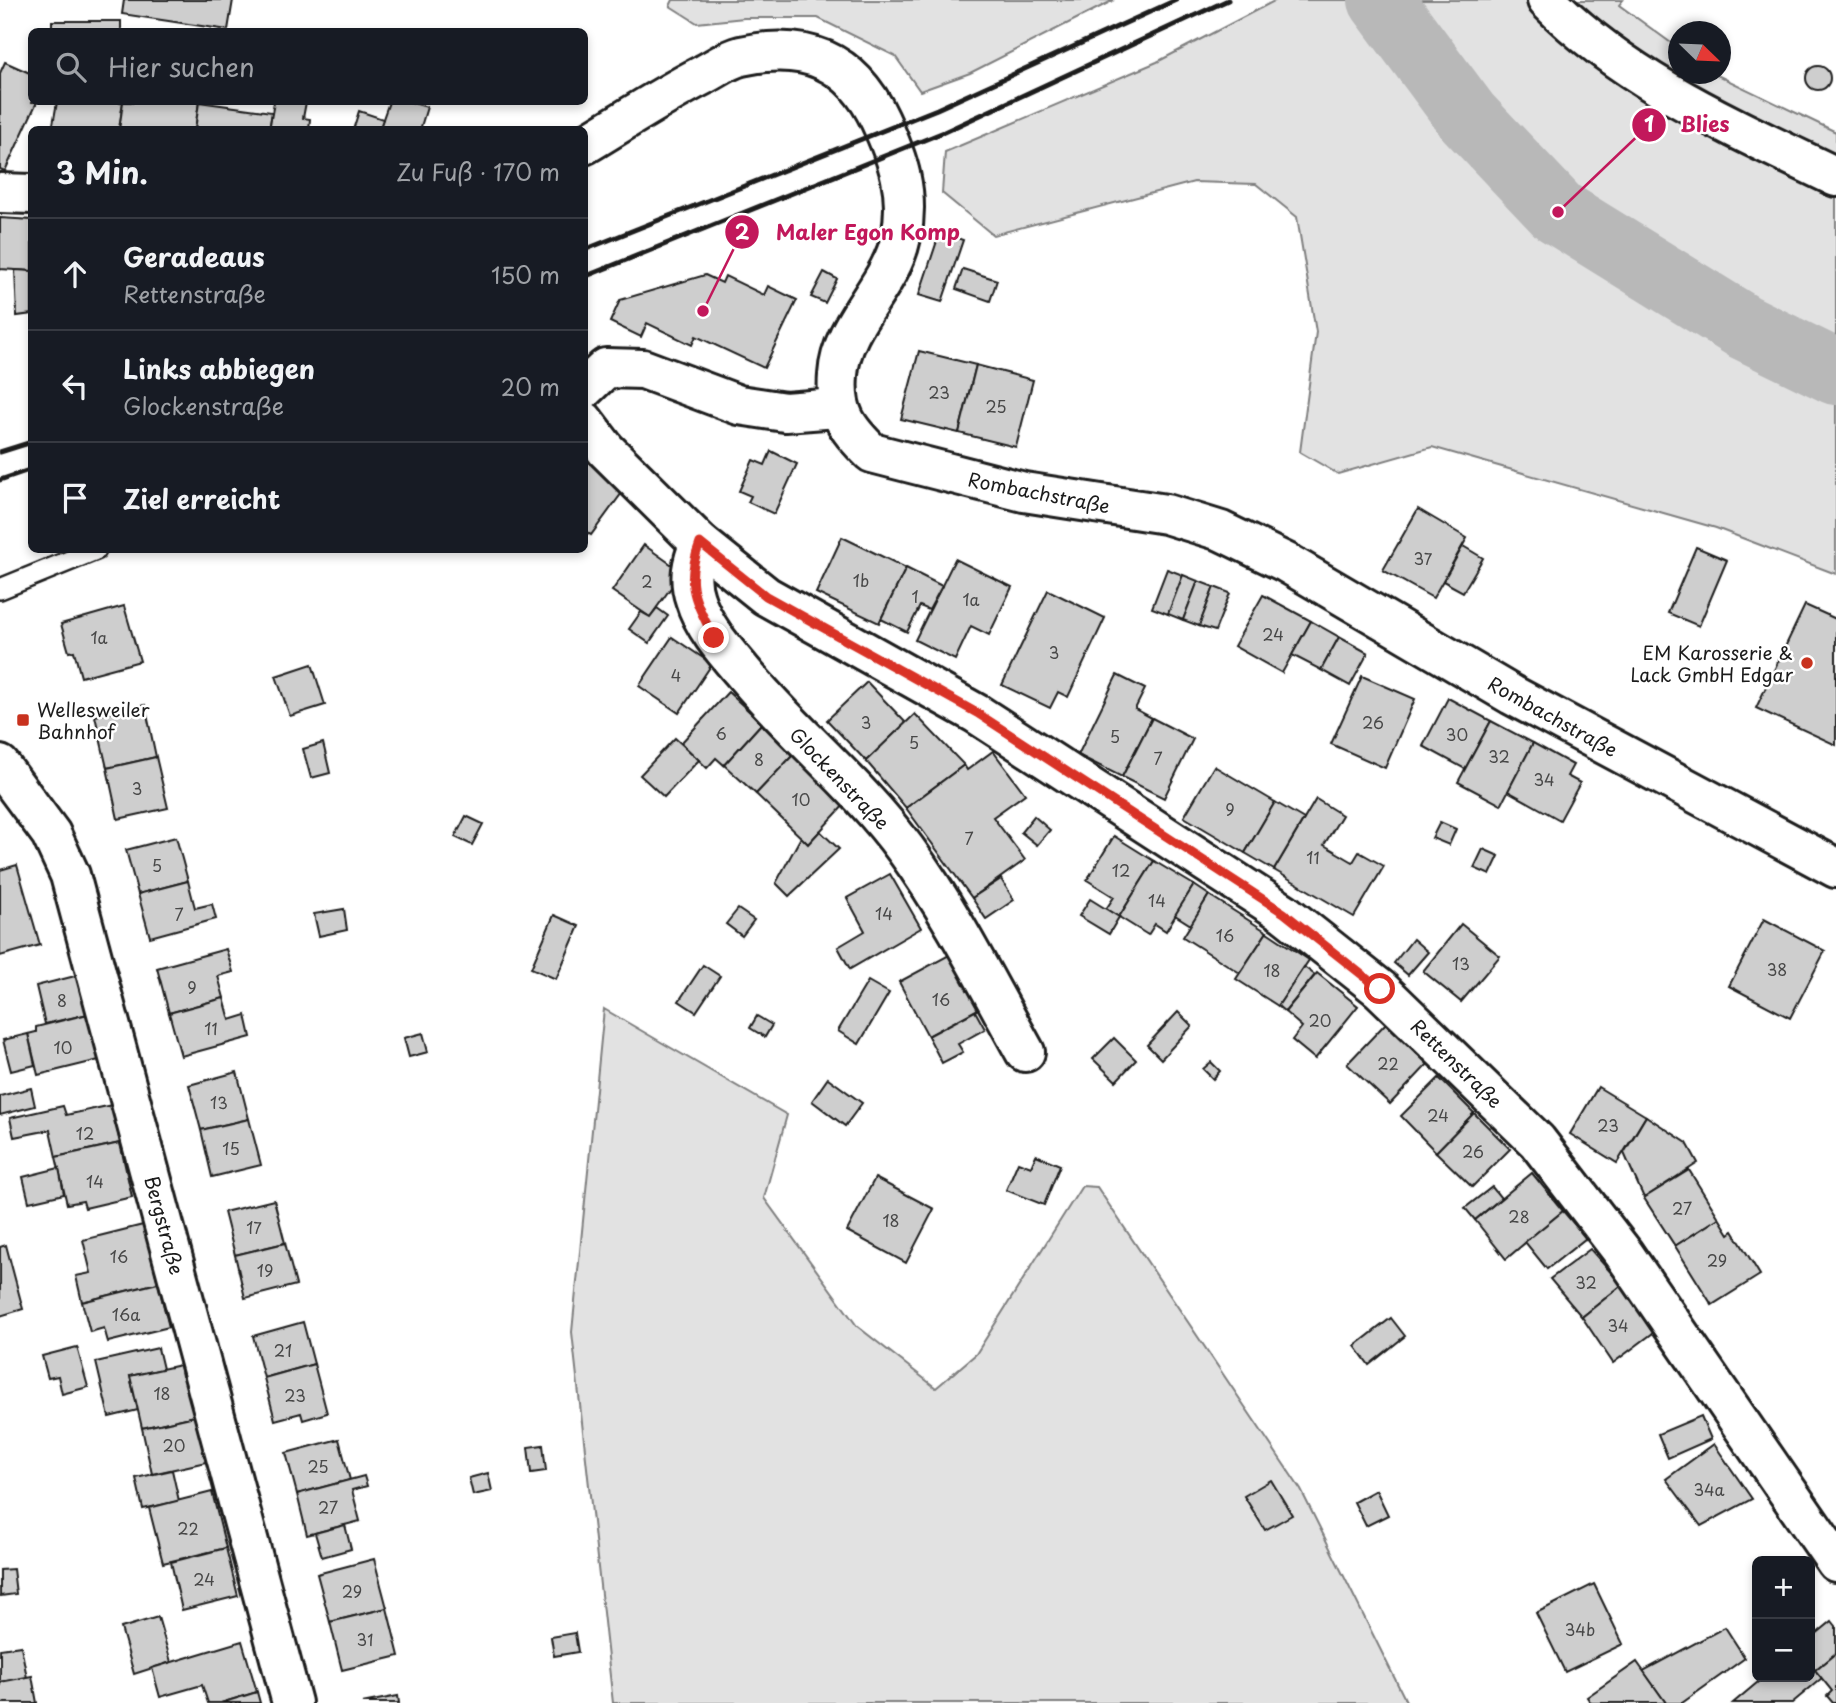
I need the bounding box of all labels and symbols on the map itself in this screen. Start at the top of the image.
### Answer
north arrow [1668,21,1731,84]
callout: Blies [1632,104,1744,146]
text: 1 [1644,107,1654,139]
text: Blies [1680,107,1730,139]
callout: Maler Egon Komp [725,211,975,253]
text: 2 [735,215,750,247]
text: Maler Egon Komp [776,215,960,247]
house number: 23 [928,380,950,404]
house number: 25 [985,394,1007,418]
street label: Rombachstraße [966,464,1112,520]
house number: 37 [1414,546,1433,570]
house number: 1b [853,568,869,592]
house number: 2 [641,569,653,593]
house number: 1 [911,584,919,608]
house number: 1a [962,587,980,611]
route end [698,622,729,653]
house number: 24 [1262,622,1284,646]
house number: 1a [90,625,108,649]
place label: EM Karosserie & Lack GmbH Edgar [1630,638,1793,688]
house number: 3 [1049,640,1059,664]
marker: EM Karosserie & Lack GmbH Edgar [1799,655,1815,671]
house number: 4 [671,663,681,687]
street label: Rombachstraße [1483,669,1623,763]
place label: Wellesweiler Bahnhof [37,695,150,745]
house number: 3 [861,710,871,734]
house number: 26 [1362,710,1384,734]
marker: Wellesweiler Bahnhof [15,712,31,728]
street label: Glockenstraße [784,720,896,836]
house number: 6 [715,721,727,745]
house number: 30 [1446,722,1468,746]
house number: 5 [1110,724,1120,748]
house number: 5 [909,730,919,754]
house number: 32 [1488,744,1510,768]
house number: 7 [1153,746,1163,770]
house number: 8 [754,747,764,771]
house number: 34 [1533,767,1555,791]
house number: 3 [132,776,142,800]
house number: 10 [792,787,810,811]
house number: 9 [1225,797,1235,821]
house number: 7 [964,826,974,850]
house number: 11 [1306,845,1320,869]
house number: 5 [152,853,162,877]
house number: 12 [1112,858,1130,882]
house number: 14 [1148,888,1166,912]
house number: 14 [875,901,893,925]
house number: 7 [174,902,184,926]
house number: 16 [1216,923,1234,947]
house number: 13 [1452,951,1470,975]
house number: 38 [1767,957,1787,981]
house number: 18 [1263,958,1281,982]
route start [1364,973,1395,1004]
house number: 9 [187,975,197,999]
house number: 16 [932,987,950,1011]
house number: 8 [57,988,67,1012]
house number: 20 [1309,1008,1331,1032]
street label: Rettenstraße [1405,1012,1509,1114]
house number: 11 [204,1016,218,1040]
house number: 10 [54,1035,72,1059]
house number: 22 [1377,1051,1399,1075]
house number: 13 [210,1090,228,1114]
house number: 24 [1427,1103,1449,1127]
house number: 23 [1597,1113,1619,1137]
house number: 12 [76,1121,94,1145]
house number: 15 [222,1136,240,1160]
house number: 26 [1462,1139,1484,1163]
house number: 14 [86,1169,104,1193]
street label: Bergstraße [138,1173,192,1277]
house number: 27 [1672,1196,1692,1220]
house number: 28 [1508,1204,1530,1228]
house number: 18 [882,1208,900,1232]
house number: 17 [246,1215,262,1239]
house number: 16 [110,1244,128,1268]
house number: 29 [1707,1248,1727,1272]
house number: 19 [257,1258,273,1282]
house number: 32 [1575,1270,1597,1294]
house number: 16a [112,1302,140,1326]
house number: 34 [1607,1313,1629,1337]
house number: 21 [274,1338,292,1362]
house number: 18 [153,1381,171,1405]
house number: 23 [284,1383,306,1407]
house number: 20 [163,1433,185,1457]
house number: 25 [307,1454,329,1478]
house number: 34a [1693,1477,1725,1501]
house number: 27 [318,1495,338,1519]
house number: 22 [177,1516,199,1540]
house number: 24 [193,1567,215,1591]
house number: 29 [342,1579,362,1603]
house number: 34b [1565,1617,1595,1641]
house number: 31 [357,1627,373,1651]

